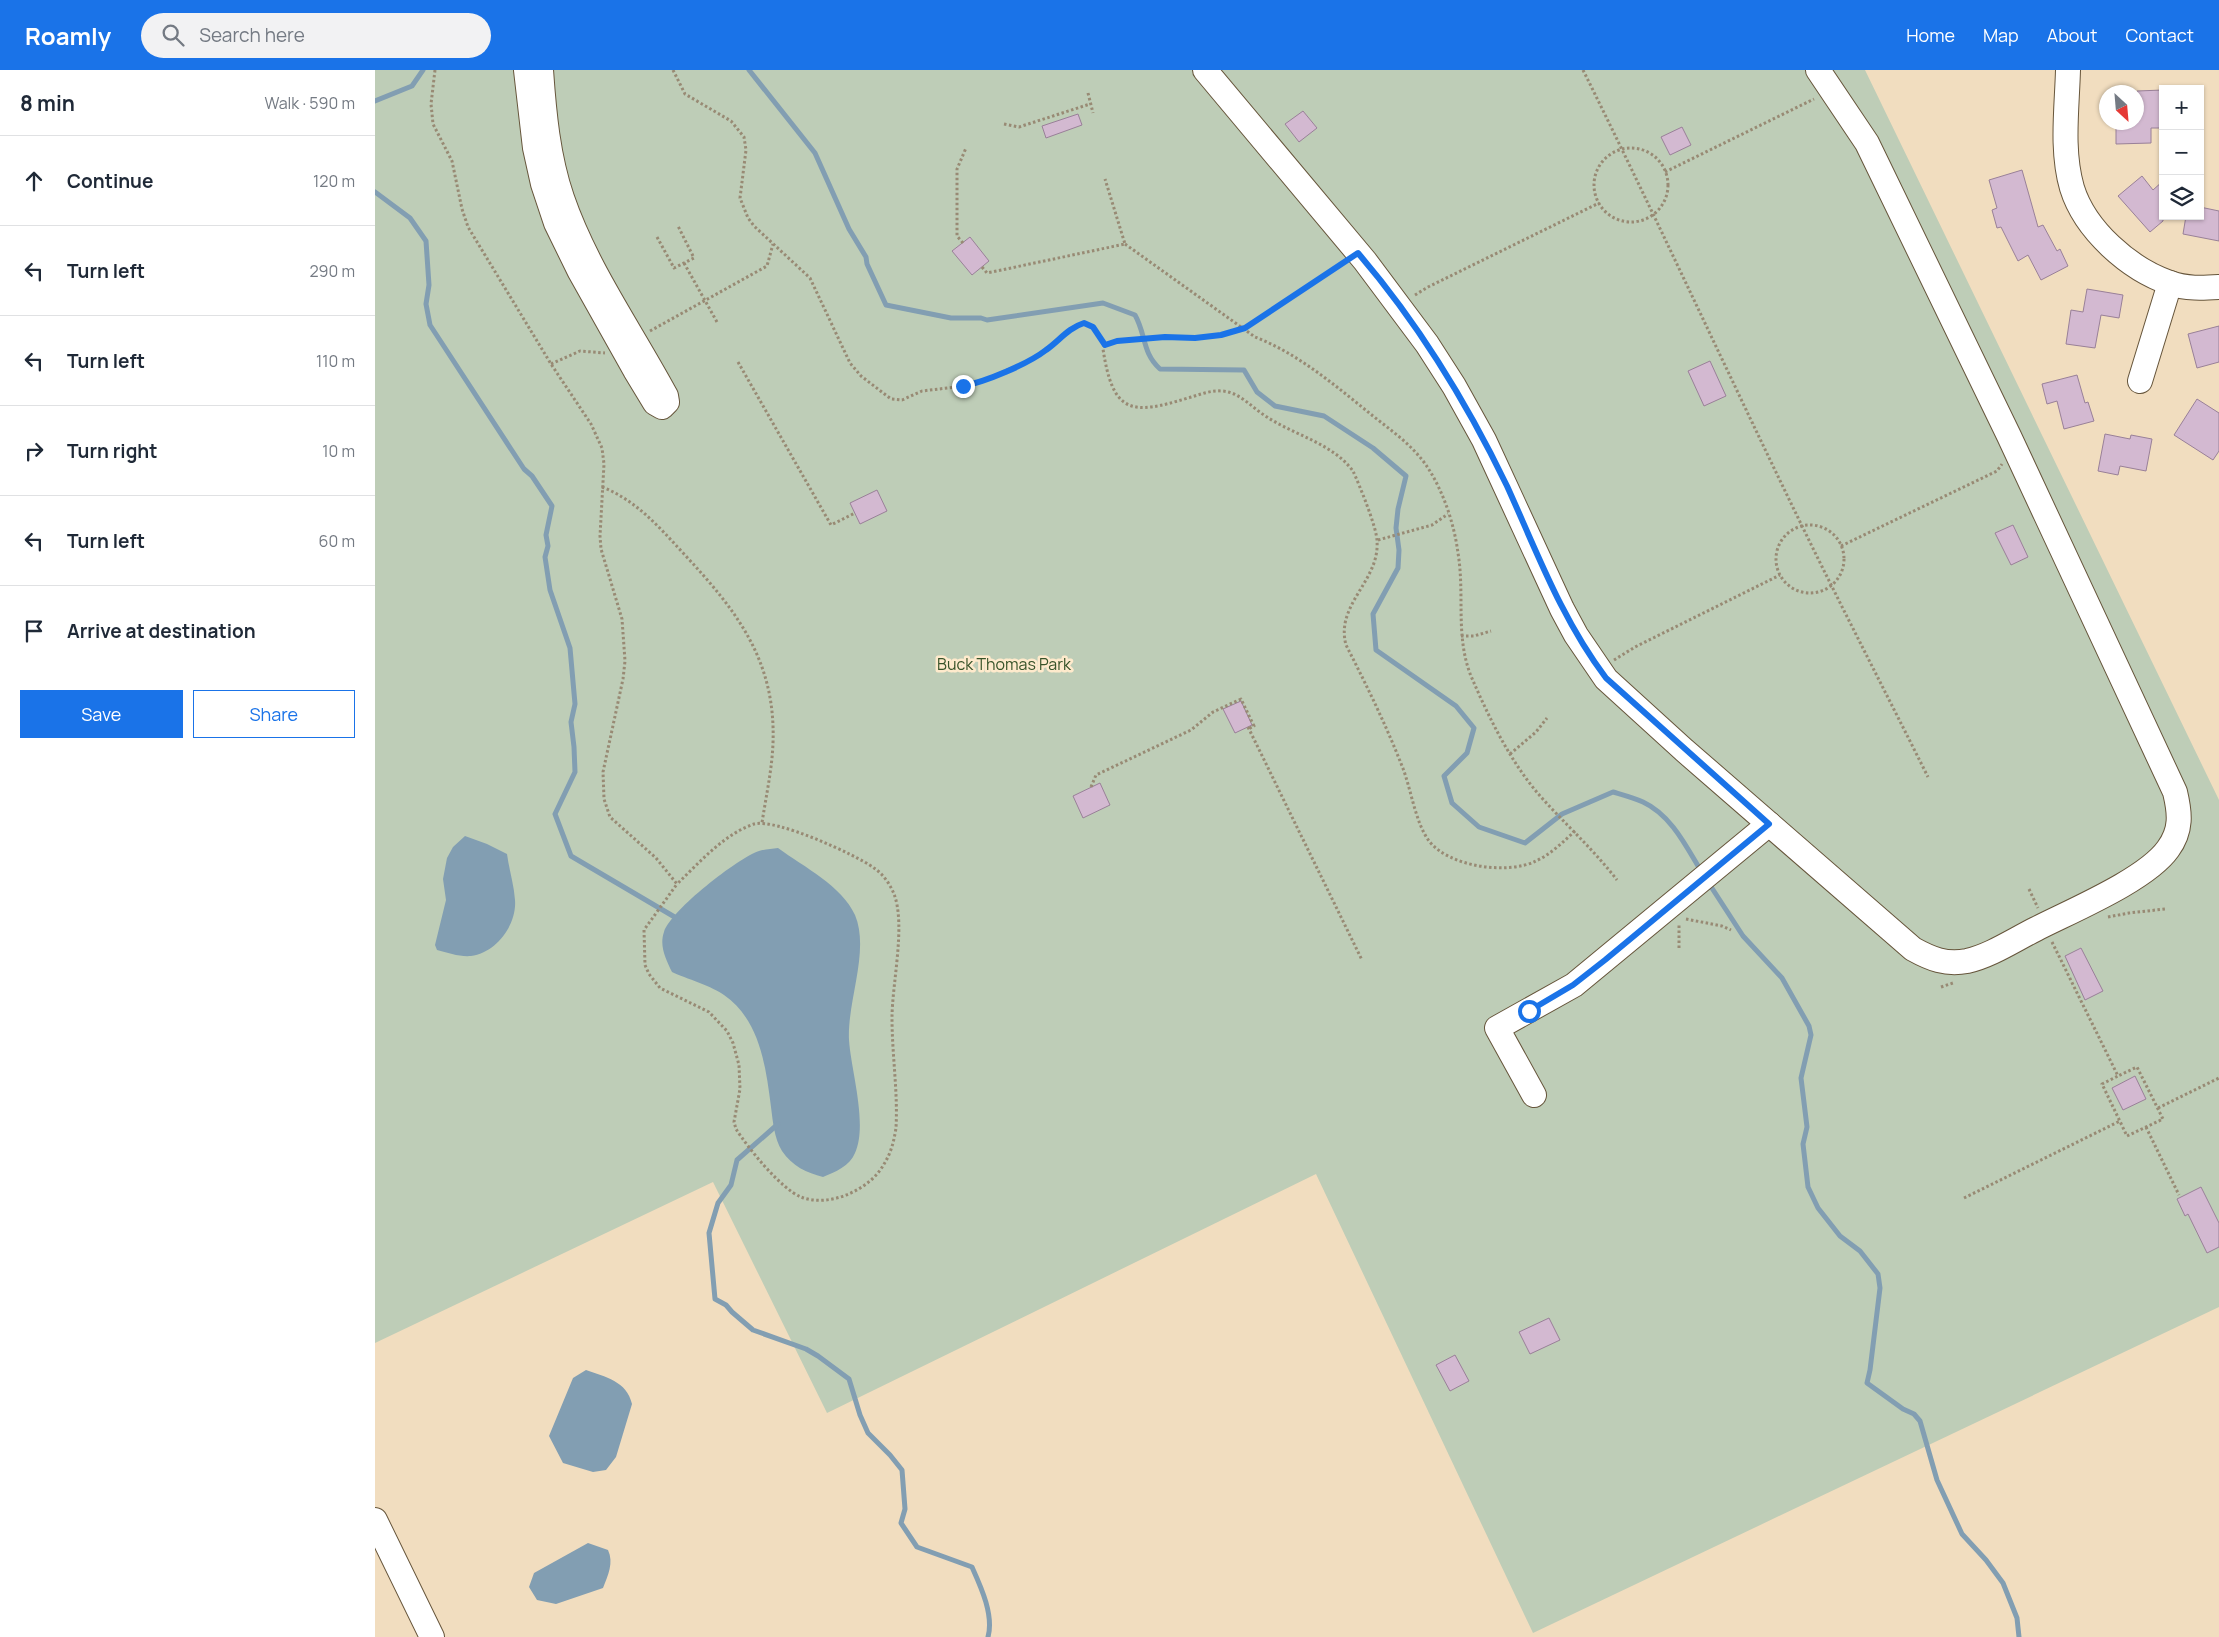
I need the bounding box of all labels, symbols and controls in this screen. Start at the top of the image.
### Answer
search box [141,13,491,58]
text: Roamly [25,19,111,52]
icon: search [159,21,187,49]
text: Search here [199,22,305,48]
text: Home [1906,23,1955,47]
text: Map [1983,23,2019,47]
text: About [2047,23,2097,47]
text: Contact [2125,23,2194,47]
north arrow [2099,85,2144,130]
map controls [2159,85,2204,220]
button: + [2159,85,2204,130]
text: 8 min [20,89,75,117]
text: Walk · 590 m [264,92,355,114]
button: − [2159,130,2204,175]
icon: ahead [20,167,48,195]
text: Continue [67,168,153,194]
text: 120 m [313,170,355,192]
button: layers [2159,175,2204,220]
icon: left [20,257,48,285]
text: Turn left [67,258,145,284]
text: 290 m [309,260,355,282]
icon: left [20,347,48,375]
text: Turn left [67,348,145,374]
text: 110 m [316,350,355,372]
route end [952,375,975,398]
icon: right [20,437,48,465]
text: Turn right [67,438,157,464]
text: 10 m [322,440,355,462]
icon: left [20,527,48,555]
text: Turn left [67,528,145,554]
text: 60 m [319,530,355,552]
icon: arrive [20,617,48,645]
text: Arrive at destination [67,618,256,644]
park label: Buck Thomas Park [937,653,1072,675]
button: Save [20,690,183,738]
button: Share [193,690,355,738]
route start [1518,1000,1541,1023]

